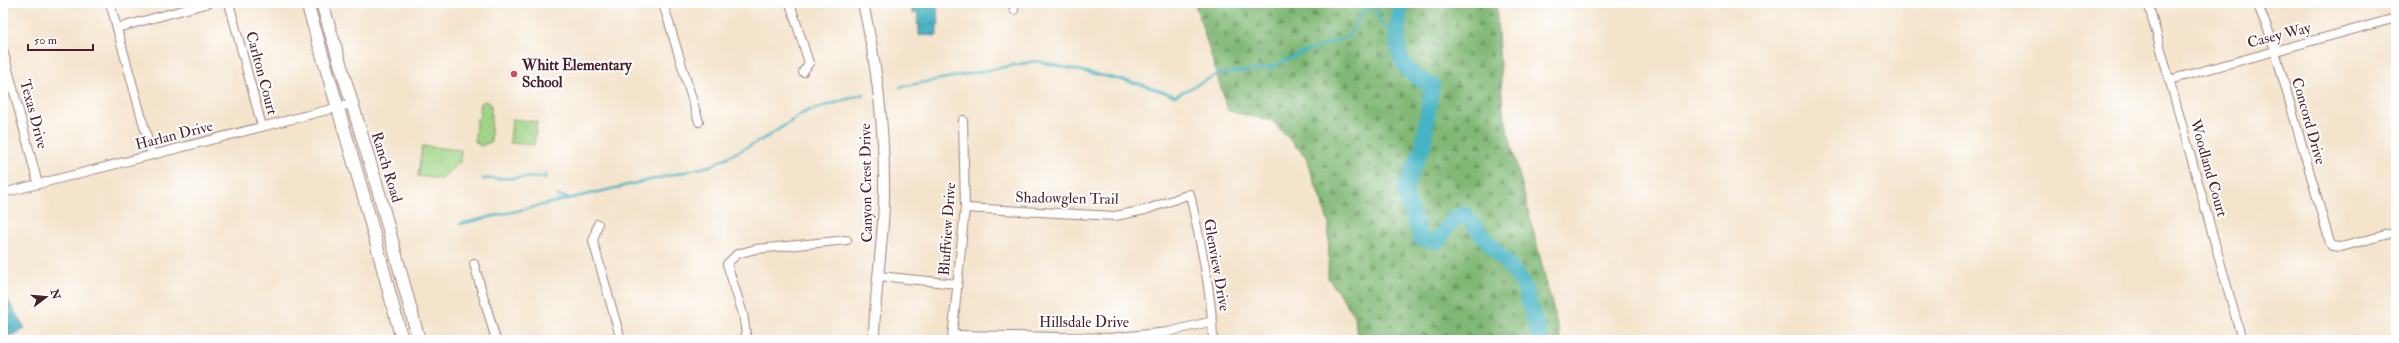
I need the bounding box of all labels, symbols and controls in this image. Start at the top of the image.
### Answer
street label: Casey Way [2245,18,2313,53]
scale bar [28,26,93,52]
street label: Carlton Court [241,29,282,117]
text: 50 m [34,33,58,48]
place label: Whitt Elementary School [521,56,633,92]
marker: Whitt Elementary School [509,69,519,79]
street label: Concord Drive [2287,75,2330,167]
street label: Texas Drive [15,77,52,151]
street label: Woodland Court [2185,116,2232,219]
street label: Harlan Drive [133,117,215,154]
street label: Canyon Crest Drive [856,123,877,243]
street label: Ranch Road [367,129,406,205]
street label: Bluffview Drive [935,182,960,276]
street label: Shadowglen Trail [1015,188,1119,209]
street label: Glenview Drive [1199,217,1234,313]
north arrow [26,277,66,317]
text: N [47,287,63,302]
street label: Hillsdale Drive [1039,313,1129,332]

